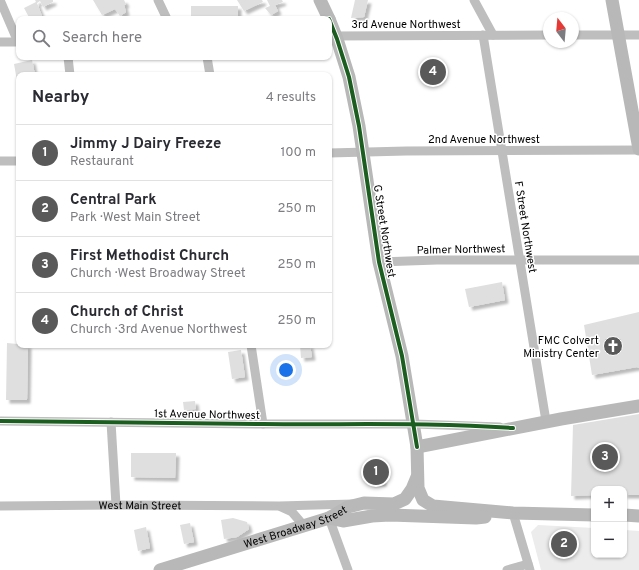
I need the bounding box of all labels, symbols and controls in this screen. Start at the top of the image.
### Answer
north arrow [543,12,579,48]
search box [16,16,332,60]
street label: 3rd Avenue Northwest [351,18,461,32]
icon: search [30,27,52,49]
text: Search here [62,29,142,48]
pin: 4 [420,57,446,87]
text: Nearby [32,87,89,109]
text: 4 results [266,90,316,106]
street label: 2nd Avenue Northwest [428,133,540,147]
text: Jimmy J Dairy Freeze [70,135,221,154]
text: 1 [42,145,48,161]
text: 100 m [280,145,316,161]
text: Restaurant [70,154,134,170]
street label: F Street Northwest [511,180,539,274]
street label: G Street Northwest [370,184,398,279]
text: Central Park [70,191,157,210]
text: 2 [41,201,49,217]
text: 250 m [278,201,316,217]
text: Park · West Main Street [70,210,201,226]
street label: Palmer Northwest [416,242,506,258]
text: First Methodist Church [70,247,229,266]
text: 3 [41,257,49,273]
text: 250 m [278,257,316,273]
text: Church · West Broadway Street [70,266,246,282]
text: Church of Christ [70,303,184,322]
text: 4 [41,313,49,329]
text: 250 m [278,313,316,329]
text: Church · 3rd Avenue Northwest [70,322,247,338]
place label: FMC Colvert Ministry Center [523,334,600,361]
church icon: FMC Colvert Ministry Center [602,335,624,357]
your location [276,360,296,380]
street label: 1st Avenue Northwest [154,407,260,423]
pin: 3 [592,442,618,472]
pin: 1 [363,457,389,487]
map controls [591,486,627,558]
button: + [591,486,627,522]
street label: West Main Street [98,499,181,513]
street label: West Broadway Street [242,503,350,552]
button: − [591,522,627,558]
pin: 2 [551,529,577,559]

